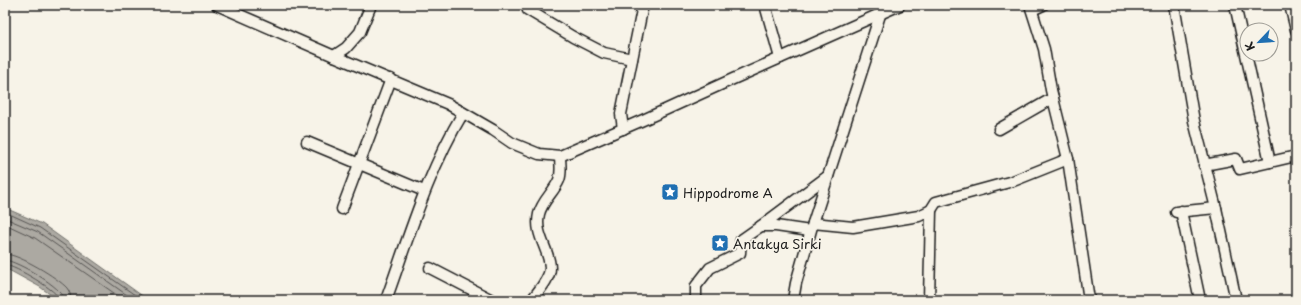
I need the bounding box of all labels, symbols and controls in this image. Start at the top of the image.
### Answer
north arrow [1239,22,1279,62]
text: K [1240,39,1259,54]
place icon: Hippodrome A [660,182,680,202]
place label: Hippodrome A [683,183,773,202]
place icon: Antakya Sirki [710,233,730,253]
place label: Antakya Sirki [733,234,822,253]

